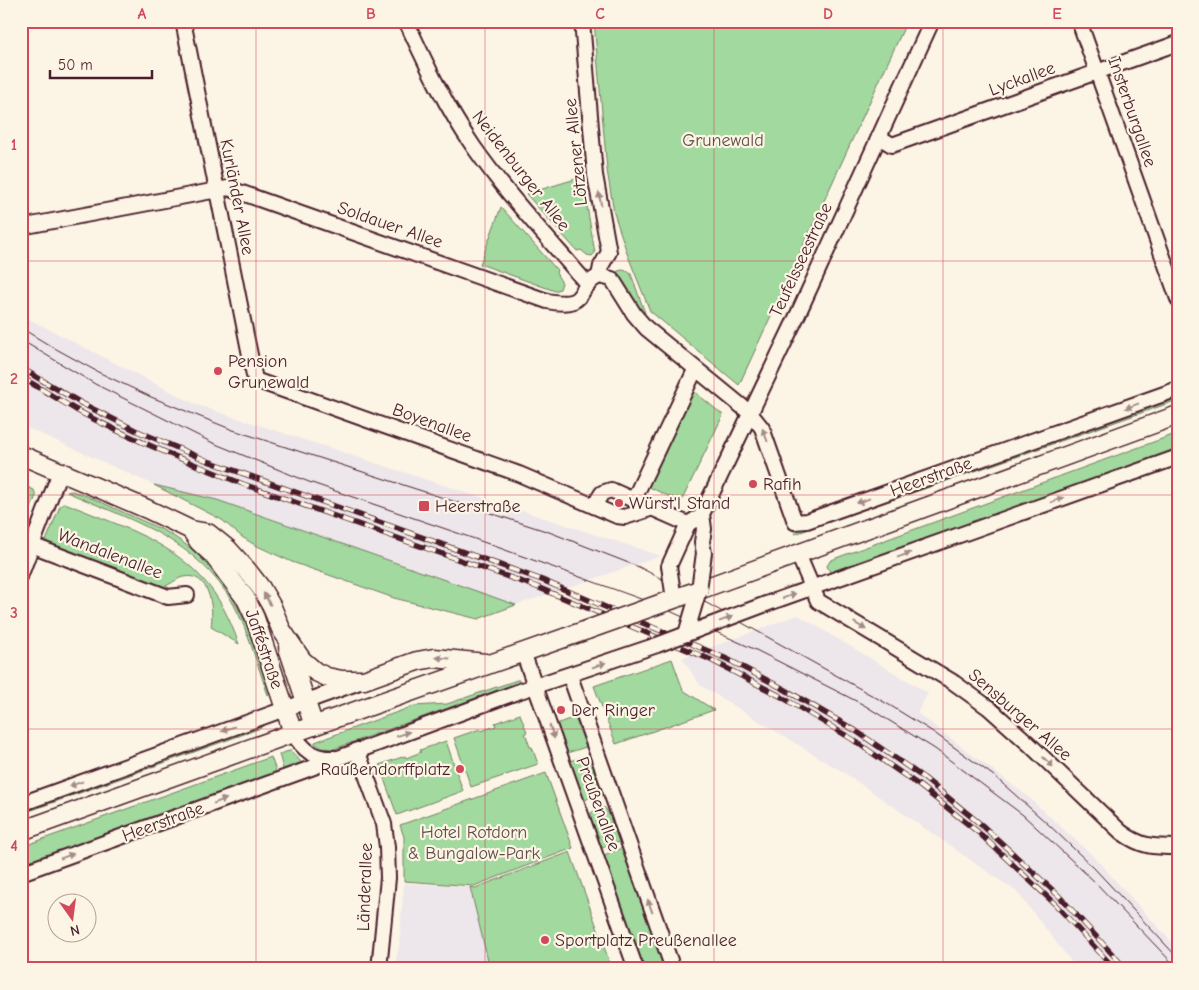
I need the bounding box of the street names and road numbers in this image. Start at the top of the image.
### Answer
street label: Insterburgallee [1103,54,1161,170]
street label: Lyckallee [986,57,1058,101]
street label: Lötzener Allee [560,97,592,207]
street label: Neidenburger Allee [467,107,575,235]
street label: Kurländer Allee [215,137,259,257]
street label: Soldauer Allee [335,197,445,253]
street label: Teufelsseestraße [765,199,837,321]
street label: Boyenallee [390,399,474,447]
street label: Heerstraße [887,453,975,501]
street label: Wandalenallee [55,524,165,584]
street label: Jafféstraße [241,606,287,692]
street label: Sensburger Allee [964,664,1076,766]
street label: Preußenallee [571,754,625,854]
street label: Heerstraße [119,798,207,846]
street label: Länderallee [353,842,377,932]

